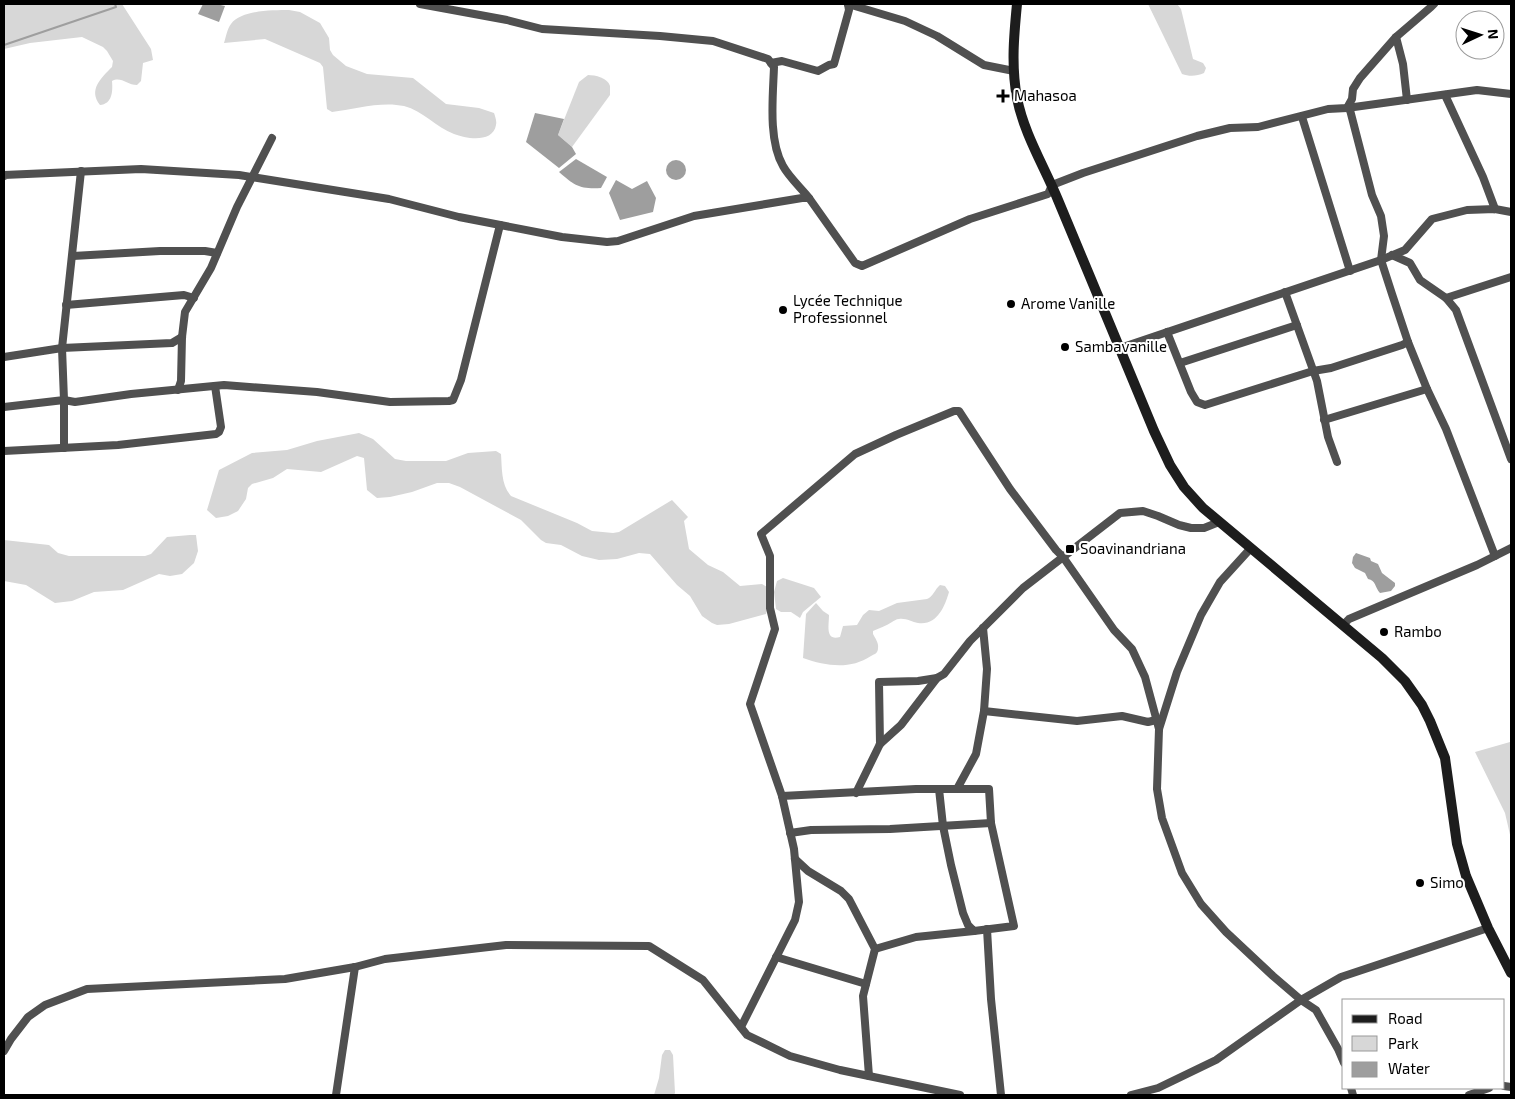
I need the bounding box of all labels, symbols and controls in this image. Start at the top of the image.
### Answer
north arrow [1455,10,1505,60]
text: N [1485,28,1502,40]
place label: Mahasoa [1014,86,1077,104]
marker: Mahasoa [996,89,1010,103]
place label: Lycée Technique Professionnel [793,291,903,326]
place label: Arome Vanille [1021,294,1115,312]
marker: Arome Vanille [1005,298,1017,310]
marker: Lycée Technique Professionnel [777,304,789,316]
place label: Sambavanille [1075,337,1167,355]
marker: Sambavanille [1059,341,1071,353]
place label: Soavinandriana [1080,539,1186,557]
marker: Soavinandriana [1064,543,1076,555]
place label: Rambo [1394,622,1442,640]
marker: Rambo [1378,626,1390,638]
place label: Simo [1430,873,1464,891]
marker: Simo [1414,877,1426,889]
legend [1342,999,1505,1089]
text: Road [1388,1009,1423,1027]
text: Park [1388,1034,1419,1052]
text: Water [1388,1059,1430,1077]

